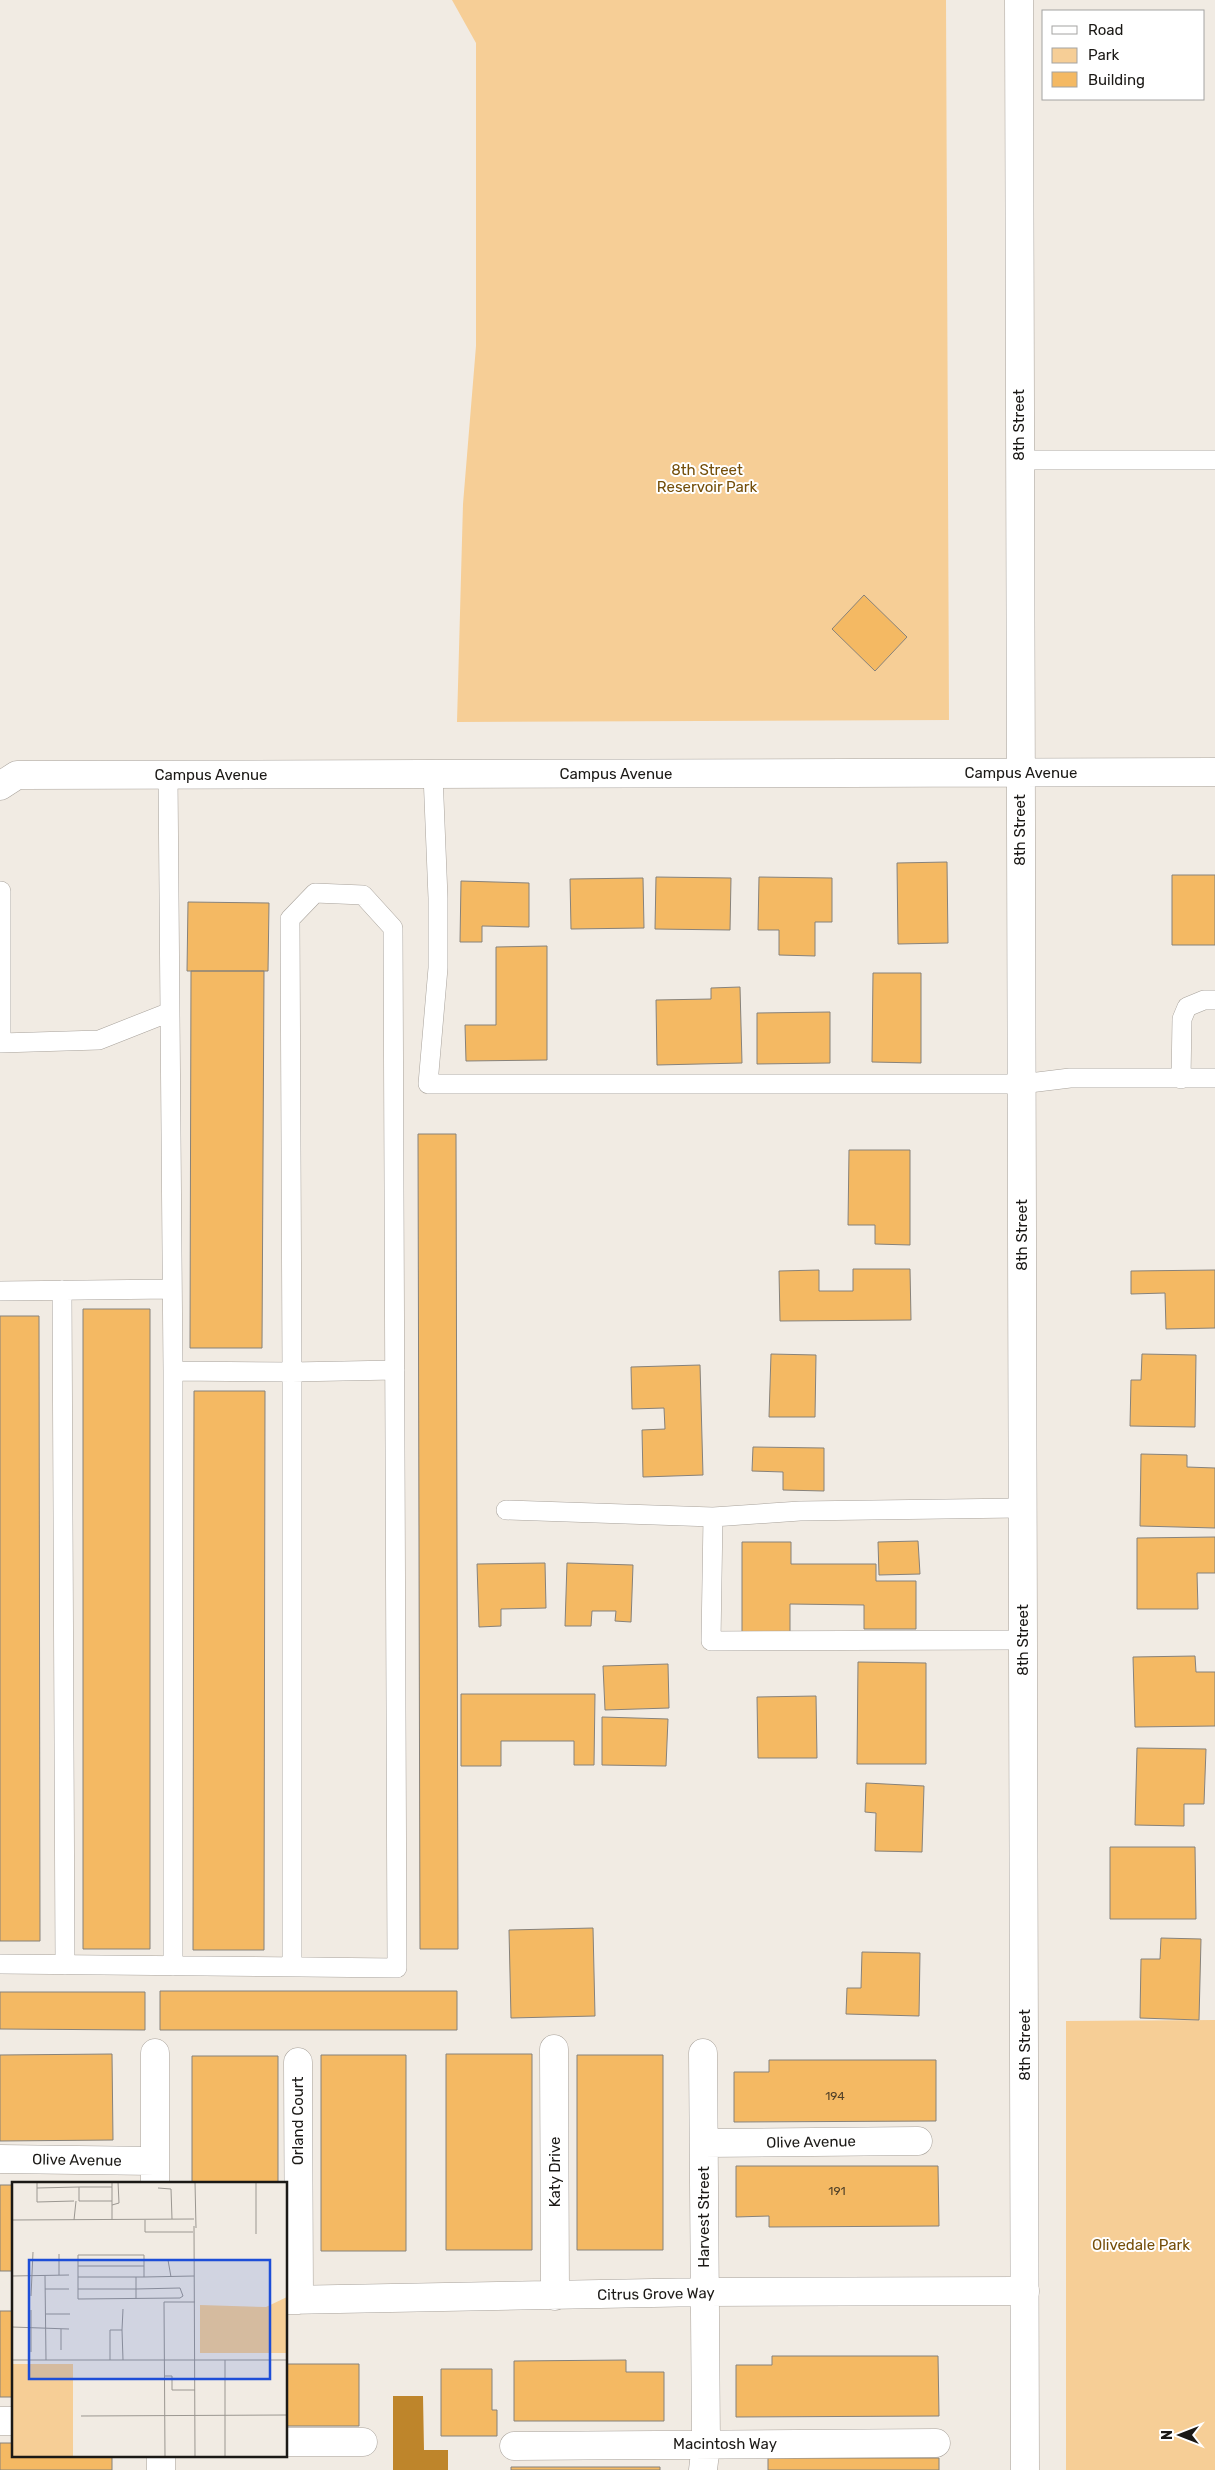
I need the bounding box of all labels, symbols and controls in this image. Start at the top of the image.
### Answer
legend [1042,10,1205,100]
text: Road [1088,21,1124,39]
text: Park [1088,46,1119,64]
text: Building [1088,71,1145,89]
street label: 8th Street [1010,389,1028,461]
park label: 8th Street Reservoir Park [657,461,757,496]
street label: Campus Avenue [964,764,1078,782]
street label: Campus Avenue [559,765,673,783]
street label: Campus Avenue [154,766,268,784]
street label: 8th Street [1011,794,1029,866]
street label: 8th Street [1013,1199,1031,1271]
street label: 8th Street [1014,1604,1032,1676]
street label: 8th Street [1016,2009,1034,2081]
street label: Orland Court [289,2077,307,2165]
house number: 194 [825,2089,845,2103]
street label: Olive Avenue [766,2132,856,2152]
street label: Katy Drive [546,2137,564,2207]
street label: Olive Avenue [32,2150,122,2170]
street label: Harvest Street [695,2166,713,2268]
inset map [12,2182,288,2458]
house number: 191 [828,2184,846,2198]
park label: Olivedale Park [1092,2236,1190,2254]
street label: Citrus Grove Way [597,2284,715,2304]
north arrow [1155,2410,1205,2460]
text: N [1159,2430,1176,2440]
street label: Macintosh Way [673,2435,777,2453]

